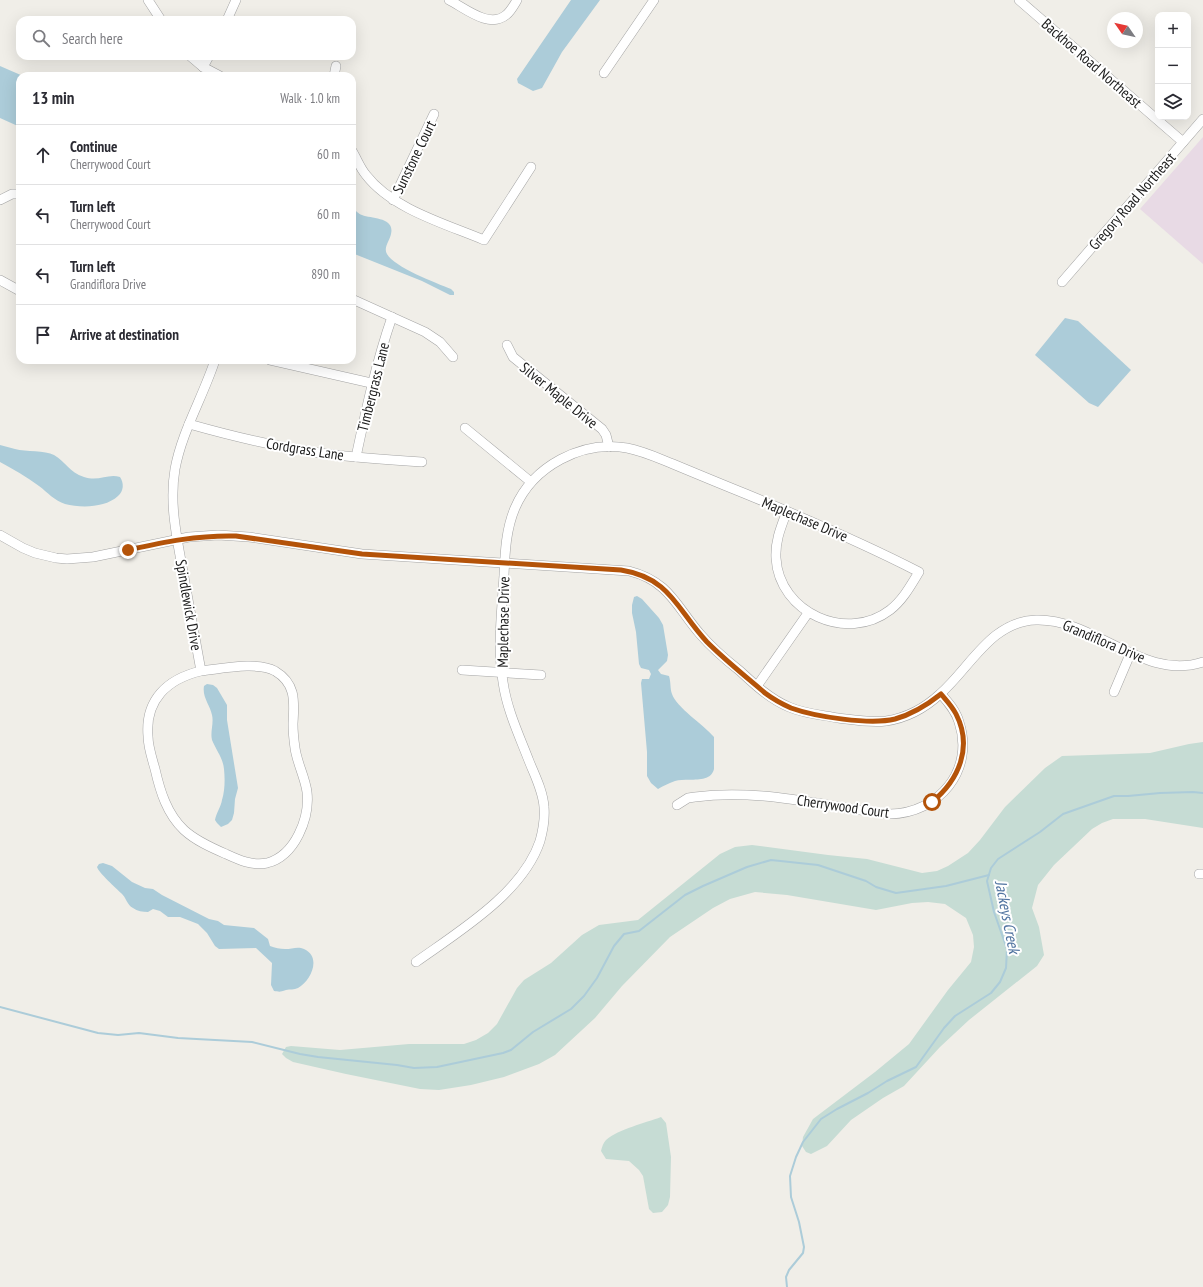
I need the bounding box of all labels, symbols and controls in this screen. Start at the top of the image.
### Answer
north arrow [1107,12,1143,48]
map controls [1155,12,1191,120]
button: + [1155,12,1191,48]
street label: Backhoe Road Northeast [1038,14,1146,112]
search box [16,16,356,60]
icon: search [30,27,52,49]
text: Search here [62,29,123,48]
button: − [1155,48,1191,84]
button: layers [1155,84,1191,120]
text: 13 min [32,87,74,109]
text: Walk · 1.0 km [280,90,340,107]
street label: Sunstone Court [388,117,440,197]
text: Continue [70,137,117,156]
icon: ahead [32,144,54,166]
text: 60 m [317,146,340,163]
street label: Gregory Road Northeast [1085,148,1179,254]
text: Cherrywood Court [70,156,151,173]
text: Turn left [70,197,115,216]
icon: left [32,204,54,226]
text: 60 m [317,206,340,223]
text: Cherrywood Court [70,216,151,233]
text: Turn left [70,257,115,276]
icon: left [32,264,54,286]
text: 890 m [311,266,340,283]
text: Grandiflora Drive [70,276,146,293]
icon: arrive [32,324,54,346]
text: Arrive at destination [70,325,179,344]
street label: Timbergrass Lane [353,340,393,434]
street label: Silver Maple Drive [516,358,602,432]
street label: Cordgrass Lane [265,433,345,465]
street label: Maplechase Drive [759,492,851,546]
route end [119,541,137,559]
street label: Spindlewick Drive [172,558,206,652]
street label: Maplechase Drive [493,576,513,668]
street label: Grandiflora Drive [1060,615,1148,667]
street label: Cherrywood Court [796,790,890,822]
route start [923,793,941,811]
water label: Jackeys Creek [991,878,1025,957]

